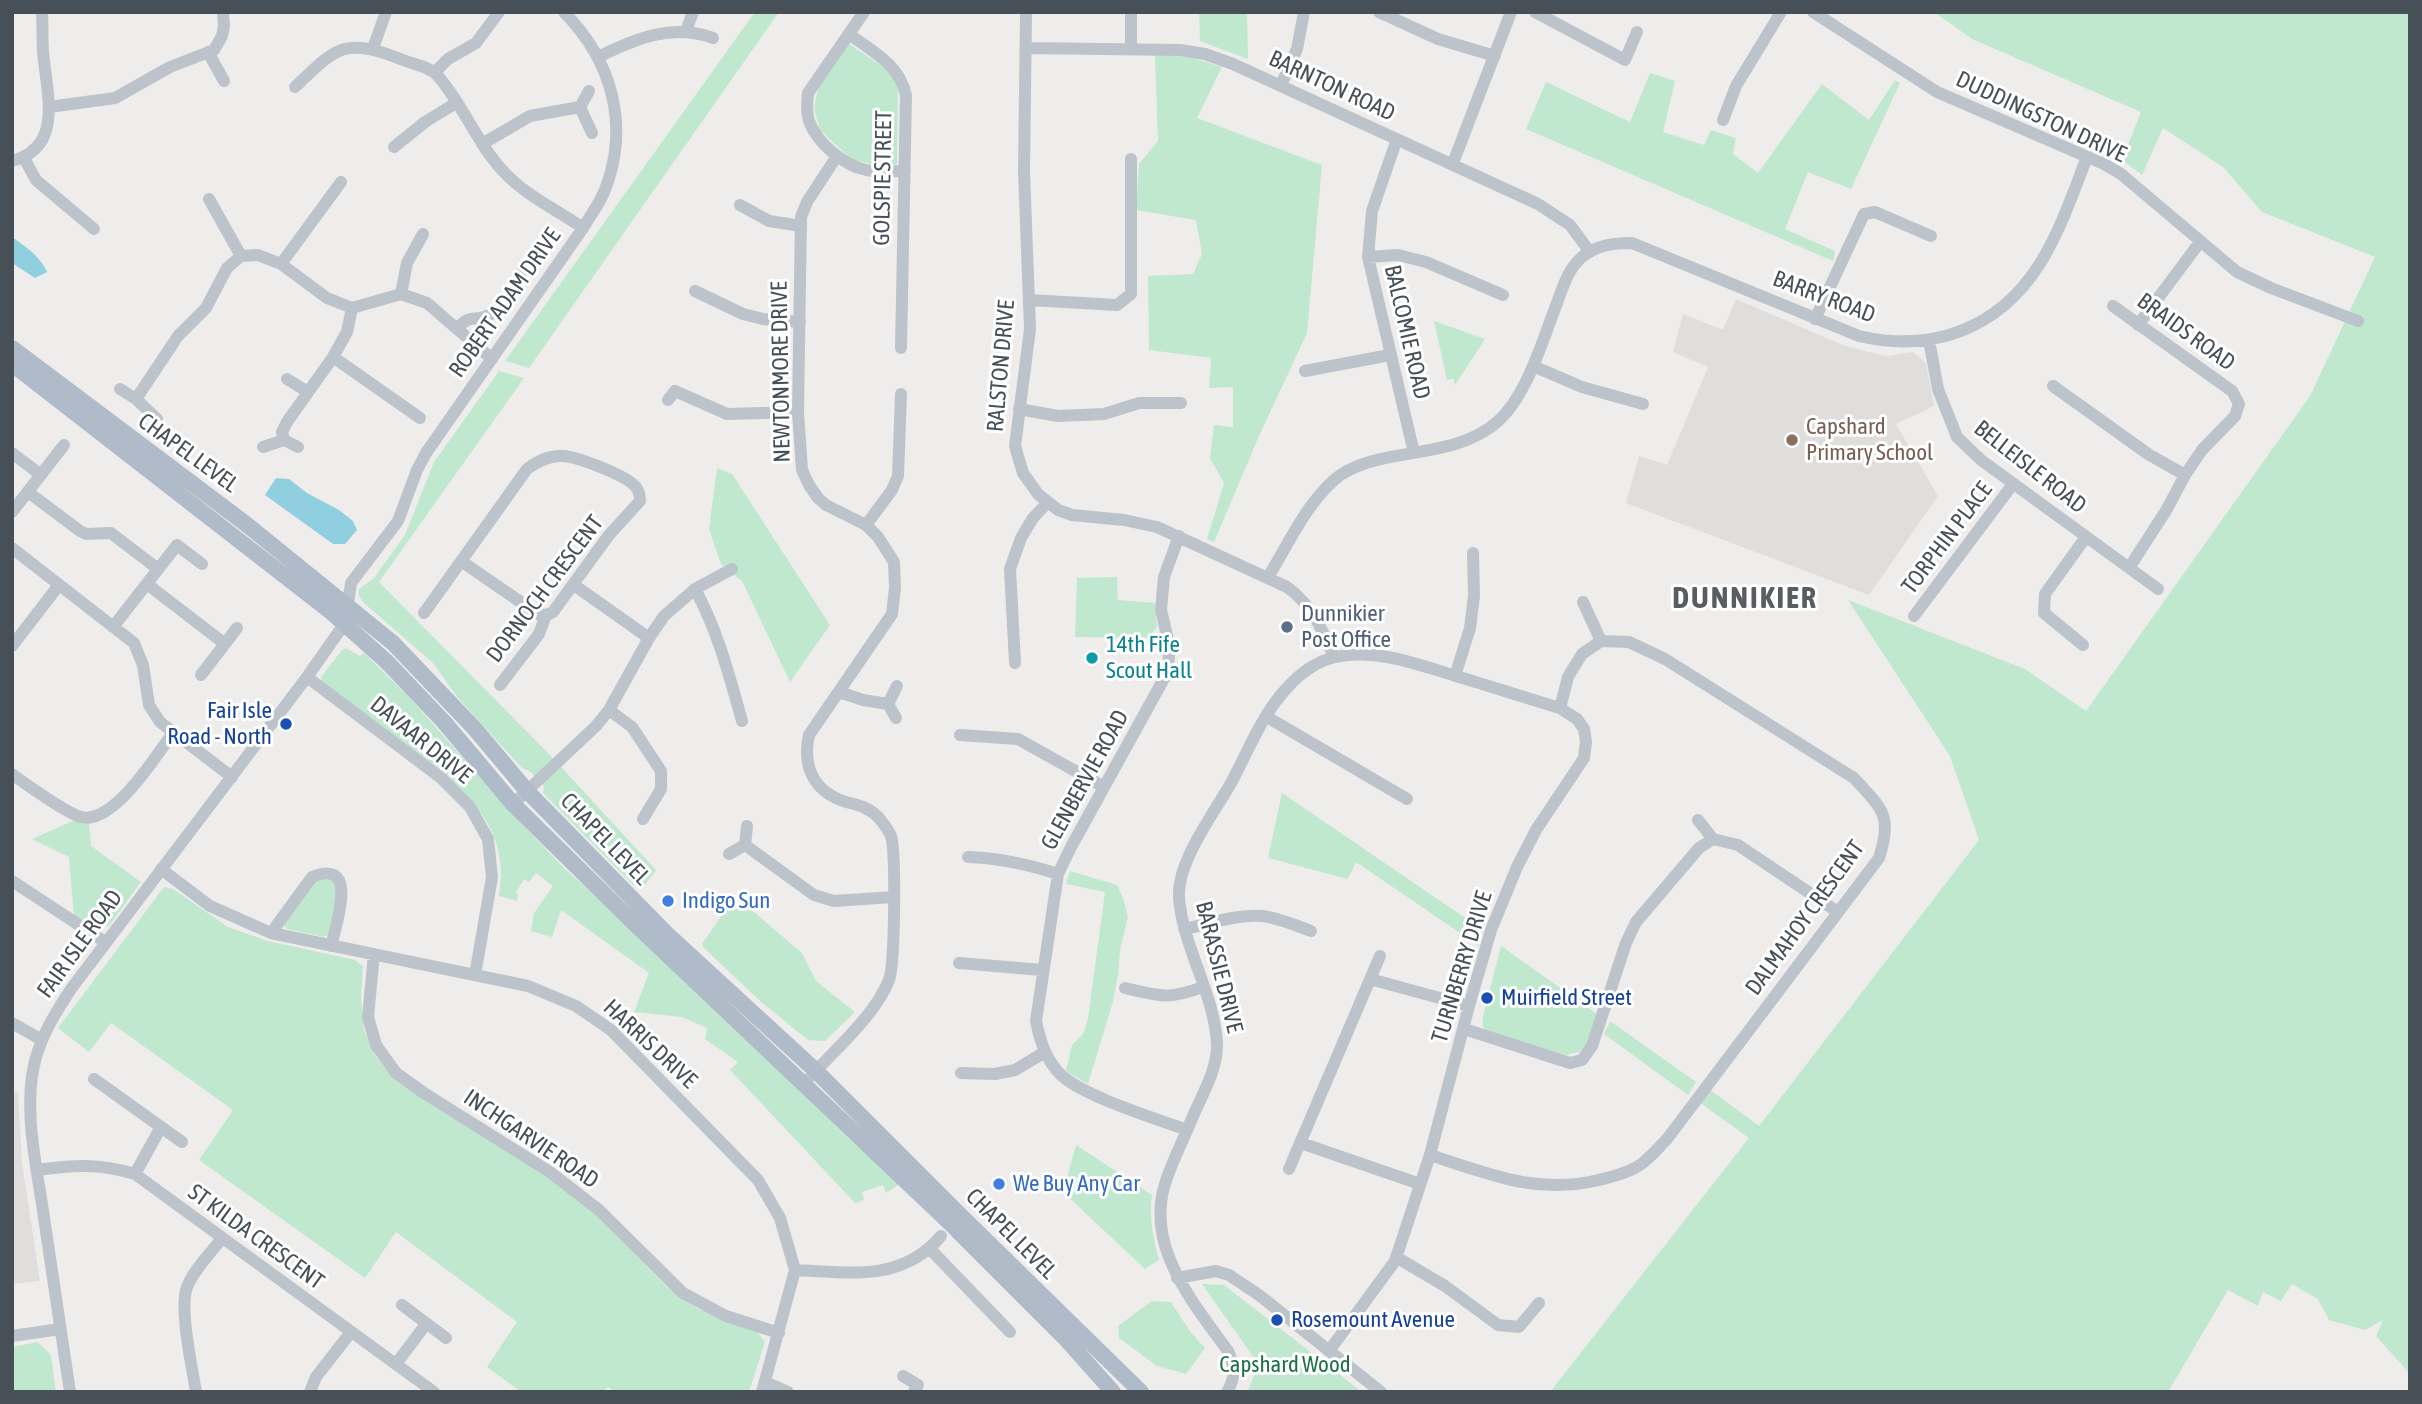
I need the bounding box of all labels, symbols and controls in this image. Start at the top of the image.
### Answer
street label: BARNTON ROAD [1265,45,1399,127]
street label: DUDDINGSTON DRIVE [1952,65,2130,169]
street label: GOLSPIE STREET [868,110,898,246]
street label: ROBERT ADAM DRIVE [443,223,567,383]
street label: BALCOMIE ROAD [1378,262,1436,402]
street label: BARRY ROAD [1769,265,1879,329]
street label: NEWTONMORE DRIVE [766,281,796,463]
street label: BRAIDS ROAD [2132,287,2240,377]
street label: RALSTON DRIVE [981,299,1021,433]
street label: CHAPEL LEVEL [133,408,243,498]
place label: Capshard Primary School [1806,413,1933,467]
street label: BELLEISLE ROAD [1968,415,2092,519]
marker: Capshard Primary School [1784,432,1800,448]
street label: TORPHIN PLACE [1896,476,1998,600]
street label: DORNOCH CRESCENT [481,510,609,668]
district label: DUNNIKIER [1673,581,1817,617]
place label: Dunnikier Post Office [1301,600,1391,654]
marker: Dunnikier Post Office [1279,619,1295,635]
place label: 14th Fife Scout Hall [1106,631,1192,685]
marker: 14th Fife Scout Hall [1084,650,1100,666]
street label: DAVAAR DRIVE [365,691,477,789]
place label: Fair Isle Road - North [167,697,272,751]
street label: GLENBERVIE ROAD [1035,705,1135,855]
marker: Fair Isle Road - North [278,716,294,732]
street label: CHAPEL LEVEL [555,787,655,891]
street label: DALMAHOY CRESCENT [1740,835,1870,1001]
street label: FAIR ISLE ROAD [32,885,128,1003]
place label: Indigo Sun [682,887,771,915]
street label: TURNBERRY DRIVE [1426,888,1498,1046]
marker: Indigo Sun [660,893,676,909]
street label: BARASSIE DRIVE [1189,898,1249,1036]
place label: Muirfield Street [1501,984,1632,1012]
marker: Muirfield Street [1479,990,1495,1006]
street label: HARRIS DRIVE [598,994,702,1094]
street label: INCHGARVIE ROAD [458,1084,604,1194]
place label: We Buy Any Car [1013,1170,1140,1198]
marker: We Buy Any Car [991,1176,1007,1192]
street label: ST KILDA CRESCENT [183,1178,329,1296]
street label: CHAPEL LEVEL [960,1183,1062,1285]
place label: Rosemount Avenue [1291,1306,1455,1334]
marker: Rosemount Avenue [1269,1312,1285,1328]
park label: Capshard Wood [1219,1351,1351,1379]

